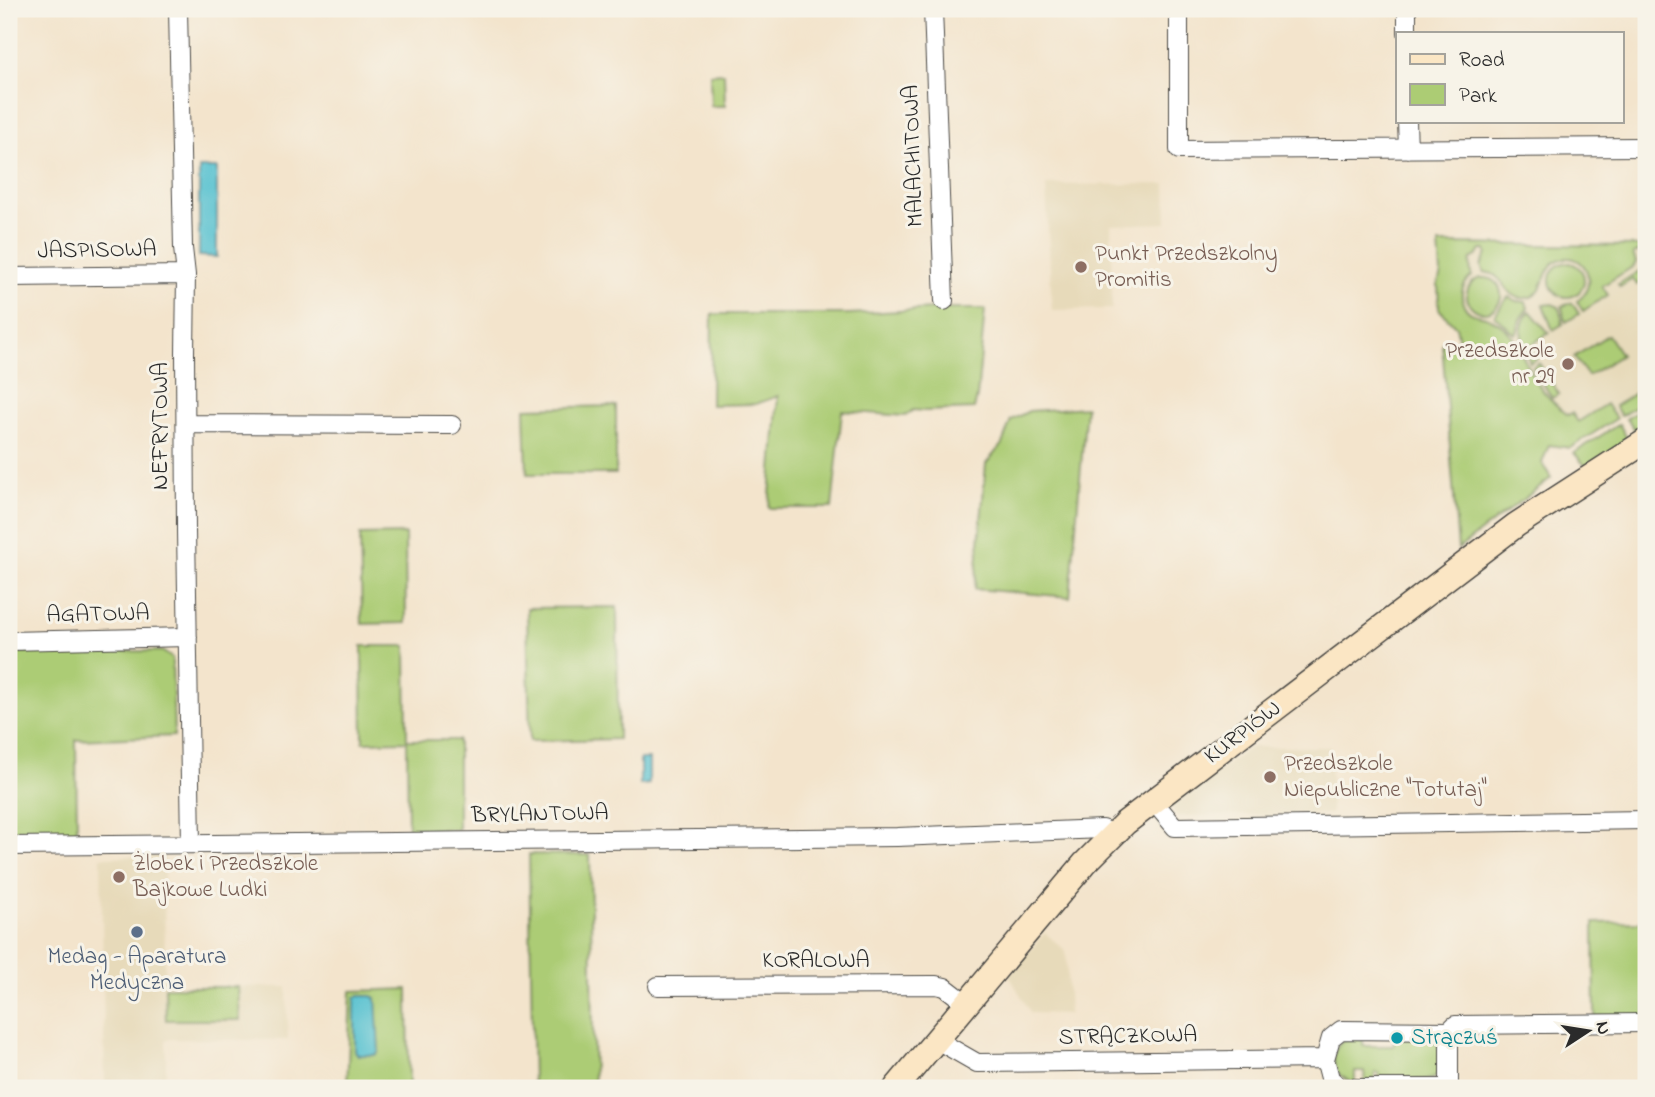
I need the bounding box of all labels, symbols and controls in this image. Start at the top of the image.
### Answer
legend [1396,32,1624,122]
text: Road [1459,46,1505,76]
text: Park [1459,82,1498,112]
street label: MALACHITOWA [895,84,933,228]
street label: JASPISOWA [37,233,157,269]
place label: Punkt Przedszkolny Promitis [1095,238,1278,297]
marker: Punkt Przedszkolny Promitis [1073,259,1089,275]
place label: Przedszkole nr 29 [1445,335,1555,394]
marker: Przedszkole nr 29 [1560,356,1576,372]
street label: NEFRYTOWA [145,362,178,490]
street label: AGATOWA [46,598,150,632]
street label: KURPIÓW [1198,693,1288,773]
place label: Przedszkole Niepubliczne "Totutaj" [1284,748,1487,807]
marker: Przedszkole Niepubliczne "Totutaj" [1262,769,1278,785]
street label: BRYLANTOWA [470,797,609,833]
place label: Żlobek i Przedszkole Bajkowe Ludki [132,848,319,907]
marker: Żlobek i Przedszkole Bajkowe Ludki [111,869,127,885]
marker: Medag - Aparatura Medyczna [129,924,145,940]
place label: Medag - Aparatura Medyczna [47,941,227,1002]
street label: KORALOWA [762,945,870,978]
north arrow [1554,996,1624,1066]
street label: STRĄCZKOWA [1058,1019,1198,1055]
text: N [1588,1019,1617,1037]
place label: Strączuś [1411,1022,1498,1055]
marker: Strączuś [1389,1030,1405,1046]

